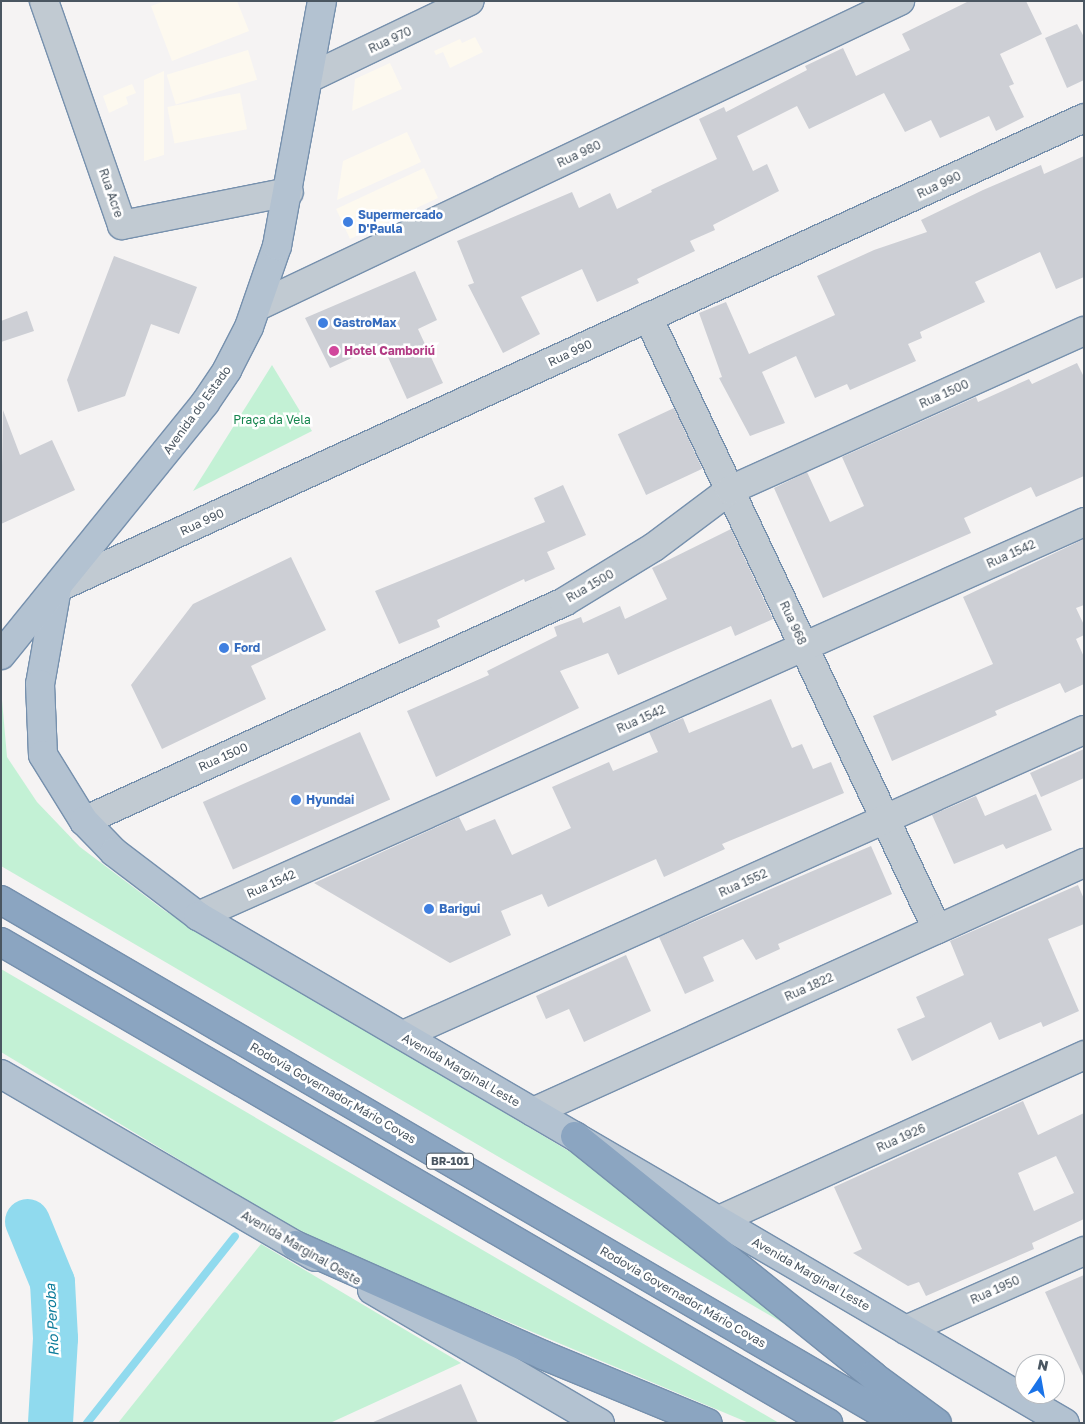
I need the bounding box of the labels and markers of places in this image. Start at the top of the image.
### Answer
place label: Supermercado D'Paula [358,208,443,236]
marker: Supermercado D'Paula [342,216,354,228]
place label: GastroMax [333,316,397,330]
marker: GastroMax [317,317,329,329]
place label: Hotel Camboriú [344,344,435,358]
marker: Hotel Camboriú [328,345,340,357]
place label: Ford [234,641,260,655]
marker: Ford [218,642,230,654]
place label: Hyundai [306,793,354,807]
marker: Hyundai [290,794,302,806]
place label: Barigui [439,902,480,916]
marker: Barigui [423,903,435,915]

